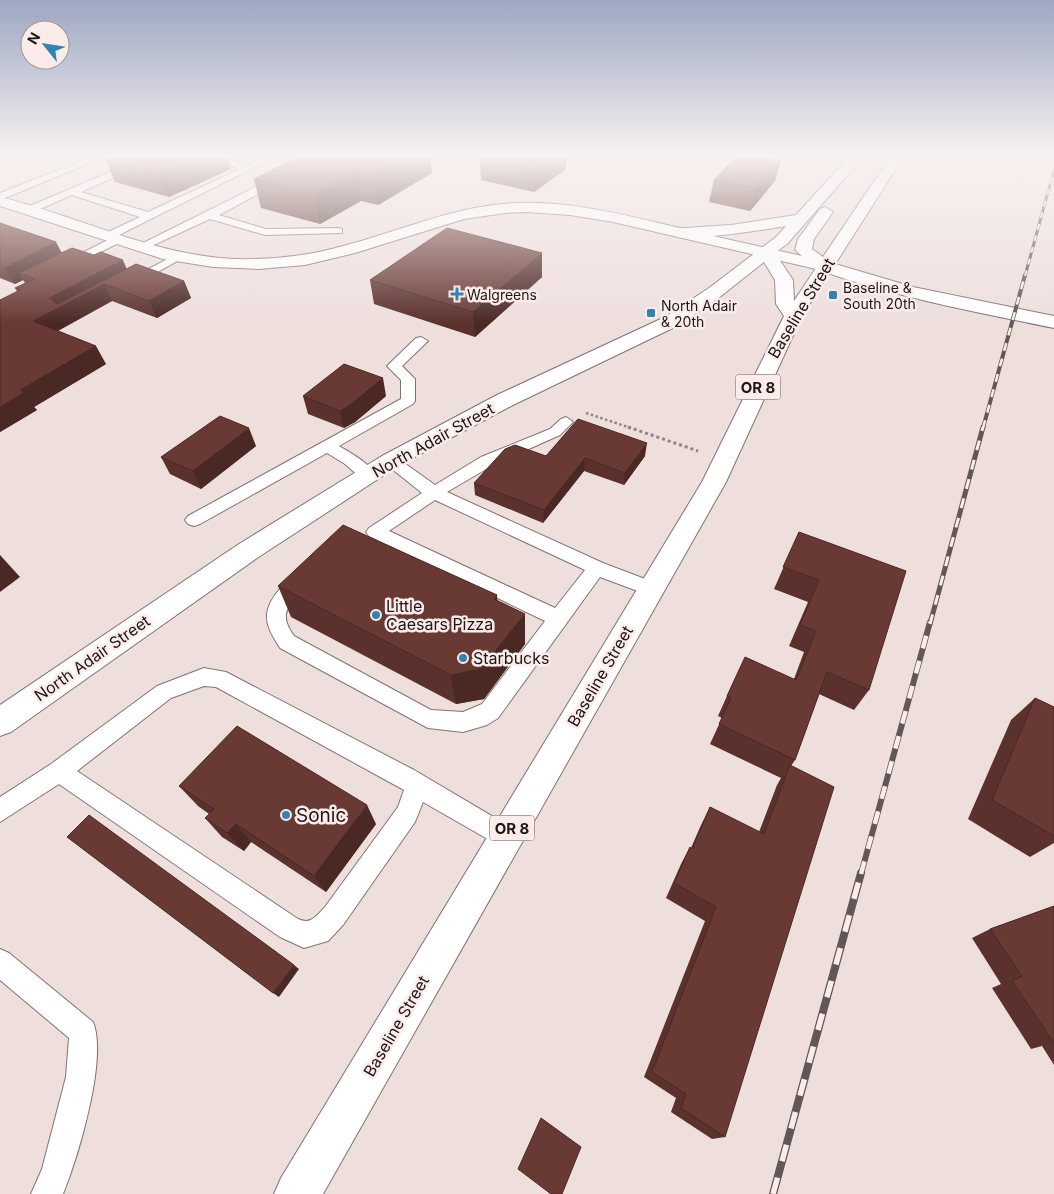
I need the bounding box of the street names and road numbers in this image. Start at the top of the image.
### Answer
street label: Baseline Street [763,254,839,362]
road number: OR 8 [736,374,780,400]
street label: North Adair Street [368,398,498,482]
street label: North Adair Street [30,611,154,705]
street label: Baseline Street [563,622,637,730]
road number: OR 8 [490,816,534,840]
street label: Baseline Street [359,972,433,1080]

